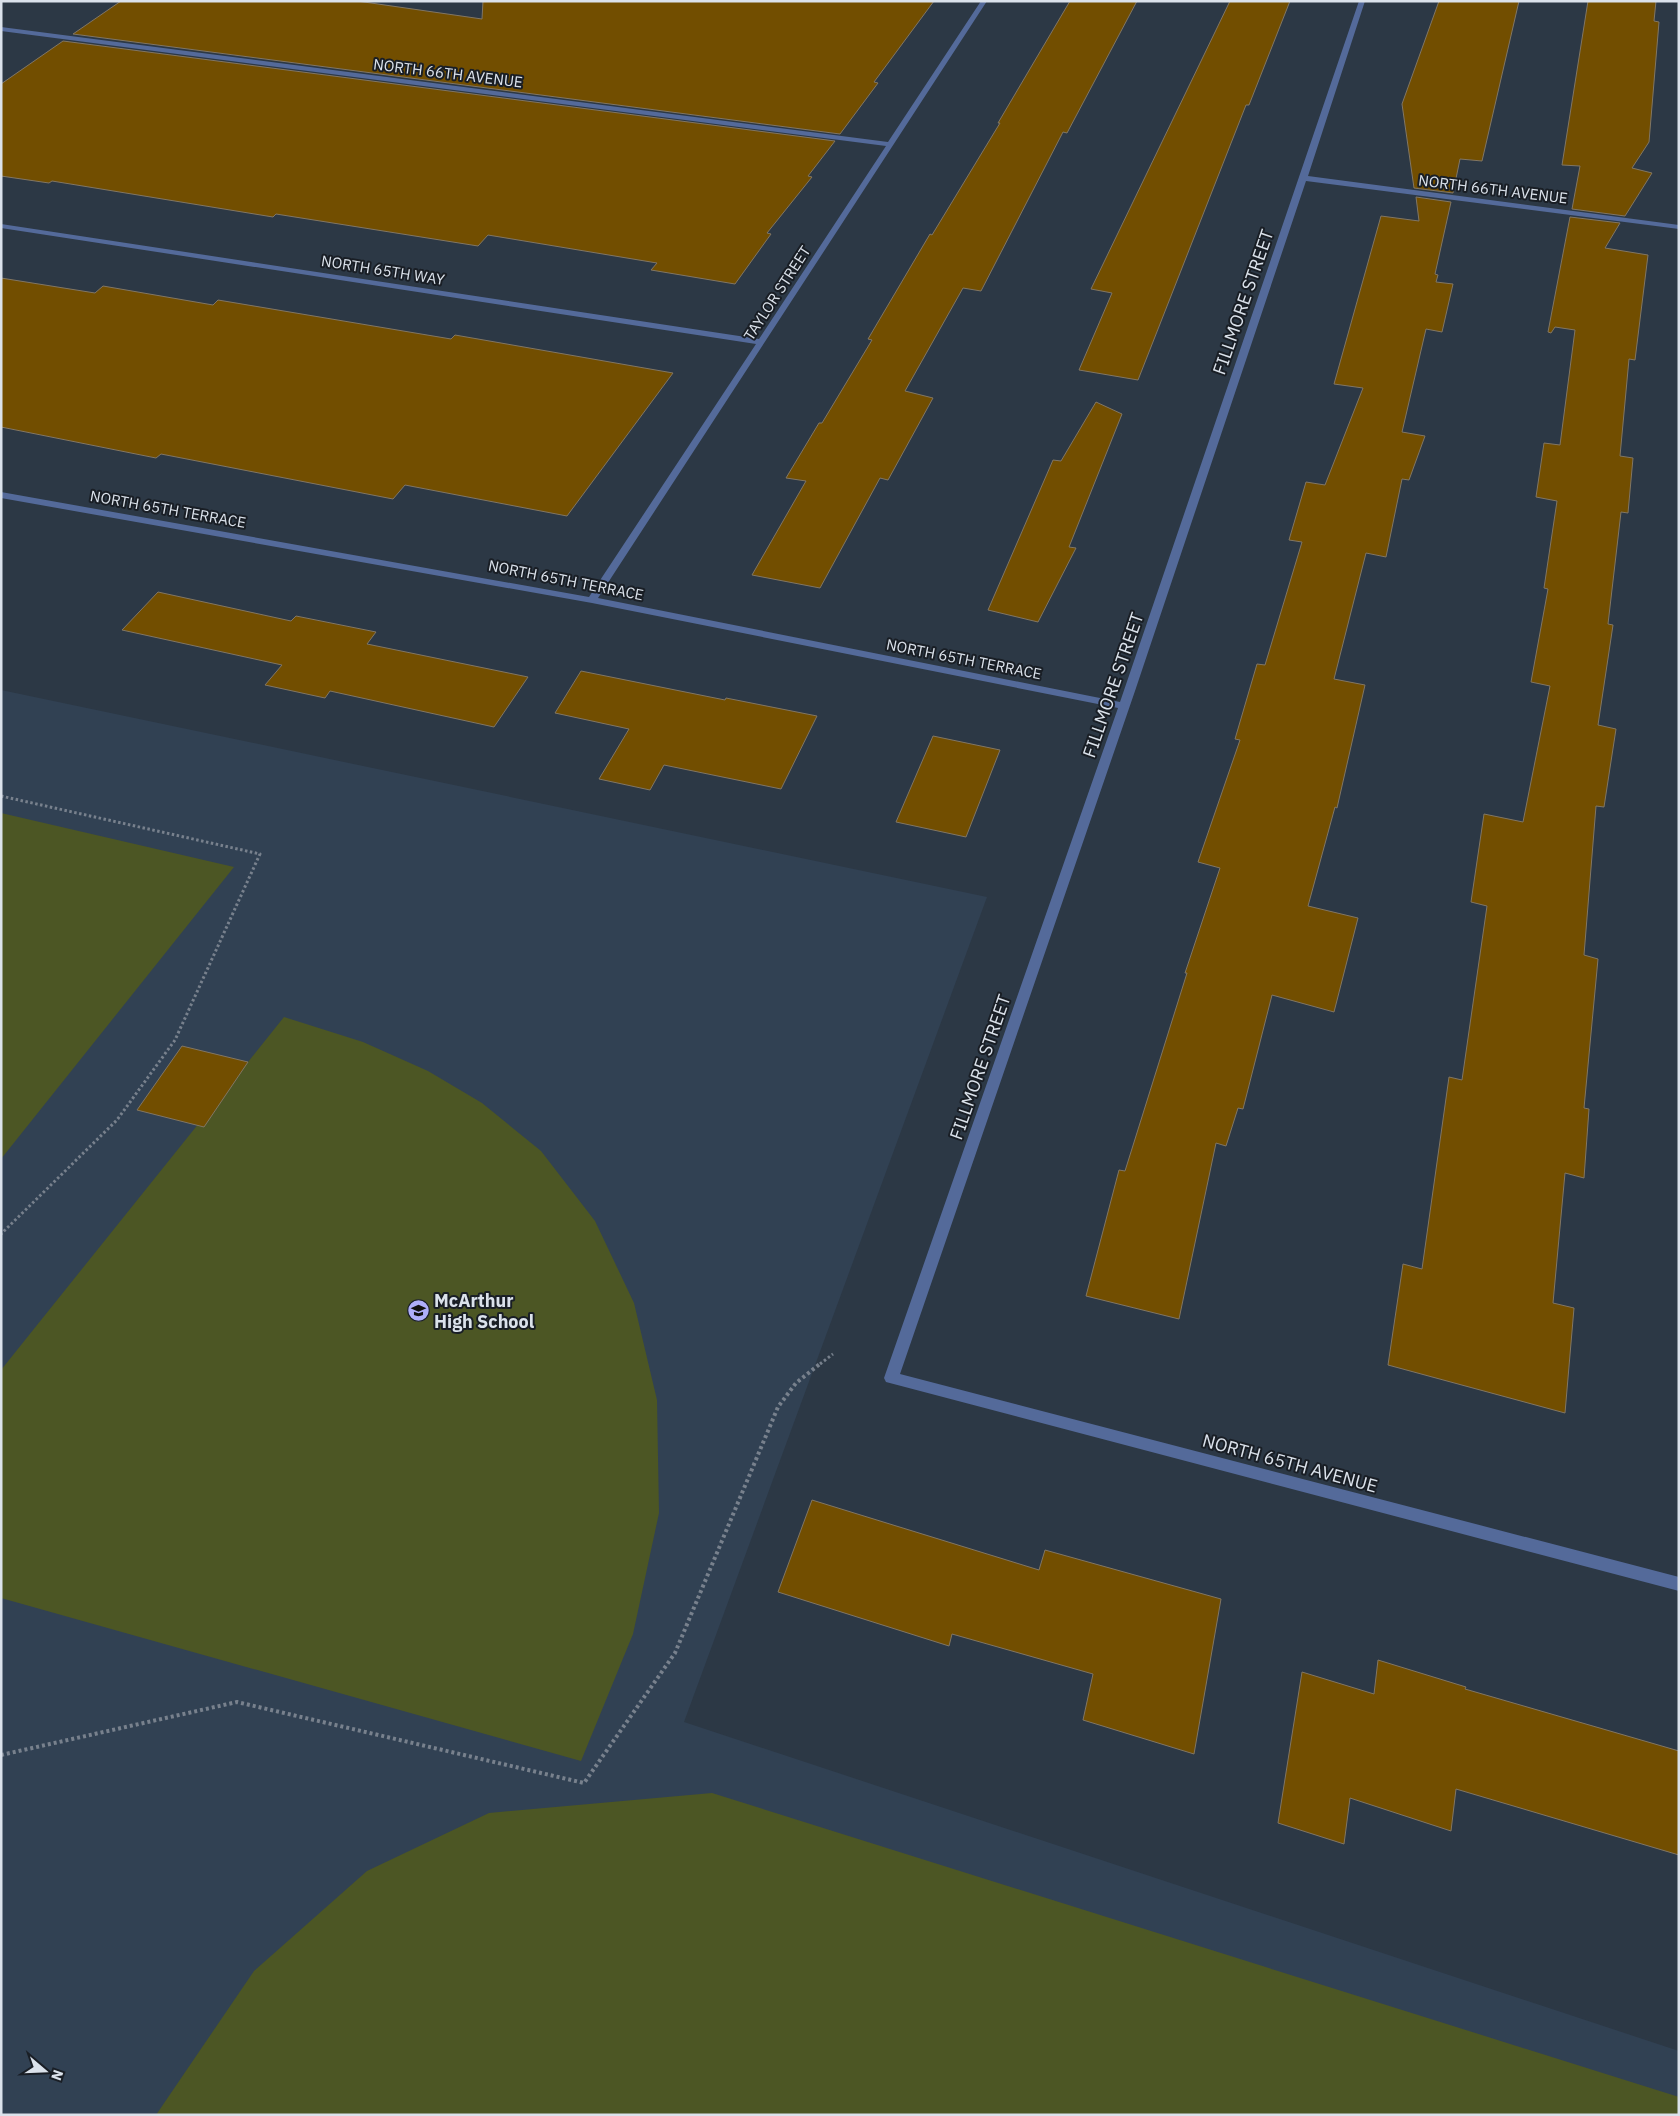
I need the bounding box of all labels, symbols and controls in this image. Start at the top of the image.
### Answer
street label: NORTH 66TH AVENUE [372,54,524,92]
street label: NORTH 66TH AVENUE [1417,170,1569,208]
street label: FILLMORE STREET [1207,226,1279,378]
street label: TAYLOR STREET [739,242,815,344]
street label: NORTH 65TH WAY [320,251,446,289]
street label: NORTH 65TH TERRACE [89,486,247,532]
street label: NORTH 65TH TERRACE [487,556,645,604]
street label: FILLMORE STREET [1077,609,1149,761]
street label: NORTH 65TH TERRACE [885,635,1043,683]
street label: FILLMORE STREET [944,991,1016,1143]
place label: McArthur High School [434,1289,535,1333]
school or university icon: McArthur High School [406,1298,430,1322]
street label: NORTH 65TH AVENUE [1200,1429,1380,1497]
north arrow [20,2046,70,2096]
text: N [47,2068,67,2083]

